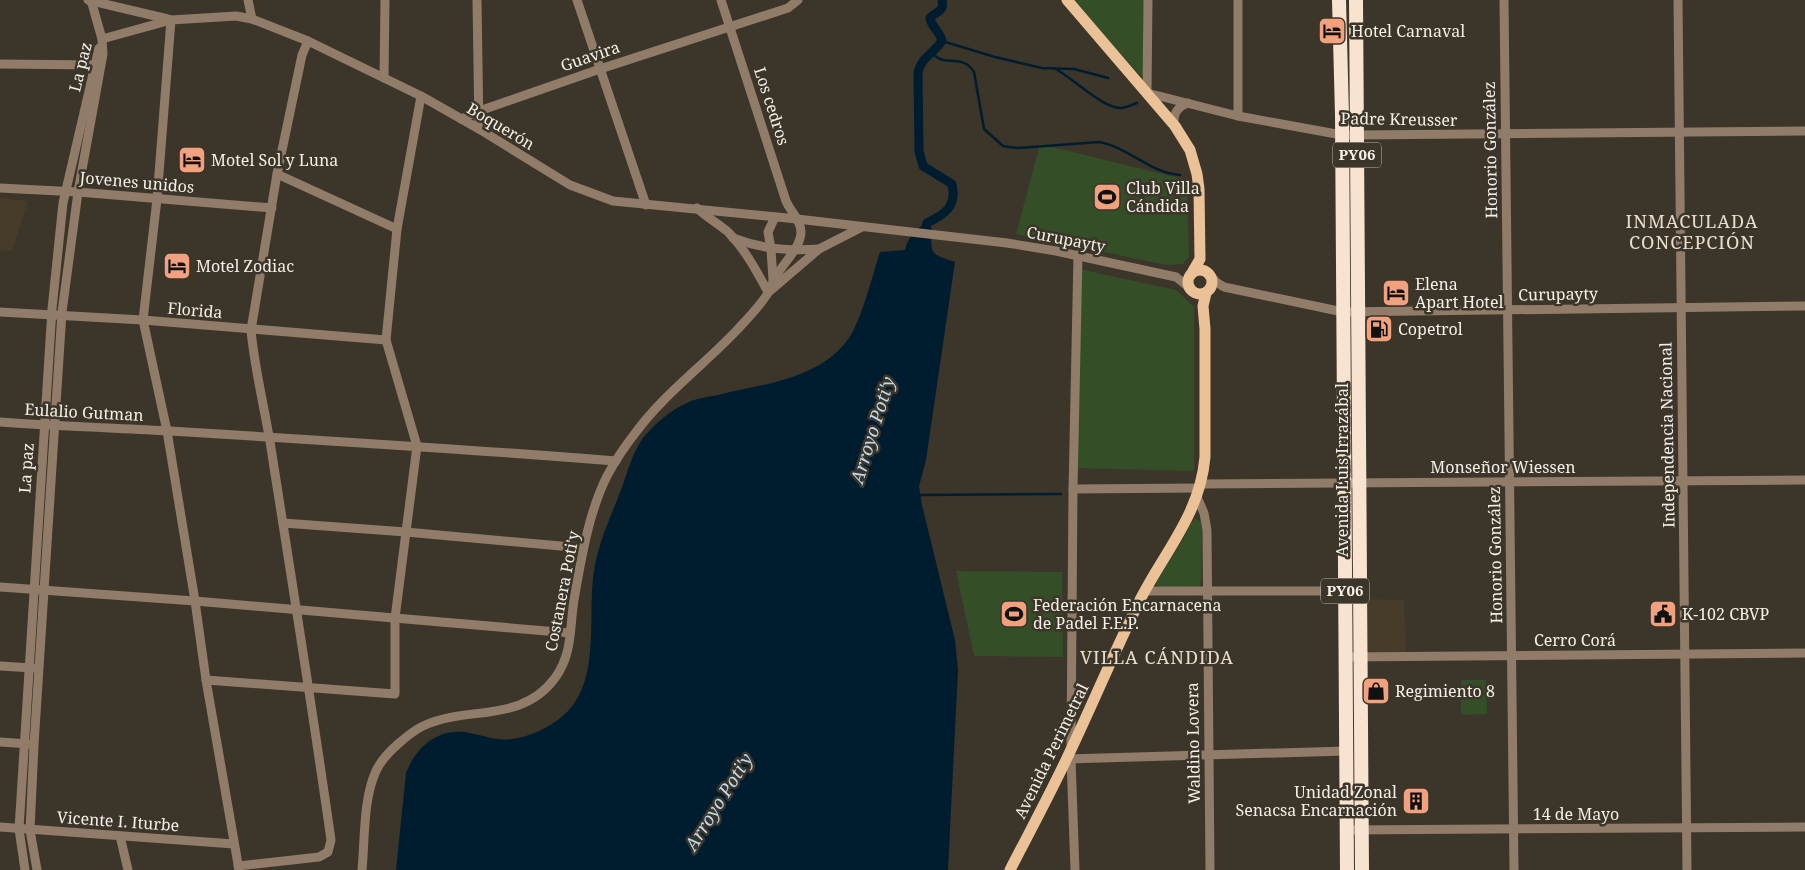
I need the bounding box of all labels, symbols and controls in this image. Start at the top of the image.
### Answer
hotel icon: Hotel Carnaval [1317,16,1347,46]
place label: Hotel Carnaval [1351,20,1465,42]
street label: Guavira [557,36,623,76]
street label: La paz [63,40,97,94]
street label: Los cedros [749,64,795,148]
street label: Honorio González [1478,81,1502,219]
street label: Boquerón [463,97,539,155]
street label: Padre Kreusser [1340,107,1458,131]
road number: PY06 [1333,142,1381,168]
hotel icon: Motel Sol y Luna [177,145,207,175]
place label: Motel Sol y Luna [211,149,338,171]
street label: Jovenes unidos [78,166,195,198]
place label: Club Villa Cándida [1126,177,1200,217]
sports icon: Club Villa Cándida [1092,182,1122,212]
district label: INMACULADA CONCEPCIÓN [1626,209,1758,254]
street label: Curupayty [1025,221,1108,258]
hotel icon: Motel Zodiac [162,251,192,281]
place label: Motel Zodiac [196,255,294,277]
place label: Elena Apart Hotel [1415,273,1504,313]
hotel icon: Elena Apart Hotel [1381,278,1411,308]
street label: Curupayty [1518,282,1599,306]
street label: Florida [167,297,223,323]
fuel station icon: Copetrol [1364,314,1394,344]
place label: Copetrol [1398,318,1463,340]
street label: Independencia Nacional [1654,342,1680,528]
water label: Arroyo Poti'y [844,373,900,488]
street label: Avenida Luis Irrazábal [1331,383,1353,557]
street label: Eulalio Gutman [24,398,144,426]
street label: La paz [13,442,39,494]
street label: Monseñor Wiessen [1430,456,1576,478]
street label: Honorio González [1483,486,1507,624]
street label: Costanera Poti'y [540,528,585,653]
road number: PY06 [1321,578,1369,604]
place label: Federación Encarnacena de Padel F.E.P. [1033,594,1221,634]
sports icon: Federación Encarnacena de Padel F.E.P. [999,599,1029,629]
public building icon: K-102 CBVP [1648,599,1678,629]
place label: K-102 CBVP [1682,603,1770,625]
street label: Cerro Corá [1534,629,1616,651]
district label: VILLA CÁNDIDA [1080,645,1234,669]
shop icon: Regimiento 8 [1361,676,1391,706]
street label: Avenida Perimetral [1009,680,1093,822]
place label: Regimiento 8 [1395,680,1495,702]
street label: Waldino Lovera [1181,682,1205,804]
water label: Arroyo Poti'y [678,748,758,856]
place label: Unidad Zonal Senacsa Encarnación [1236,781,1397,821]
building icon: Unidad Zonal Senacsa Encarnación [1401,786,1431,816]
street label: 14 de Mayo [1533,803,1619,825]
street label: Vicente I. Iturbe [56,806,180,836]

